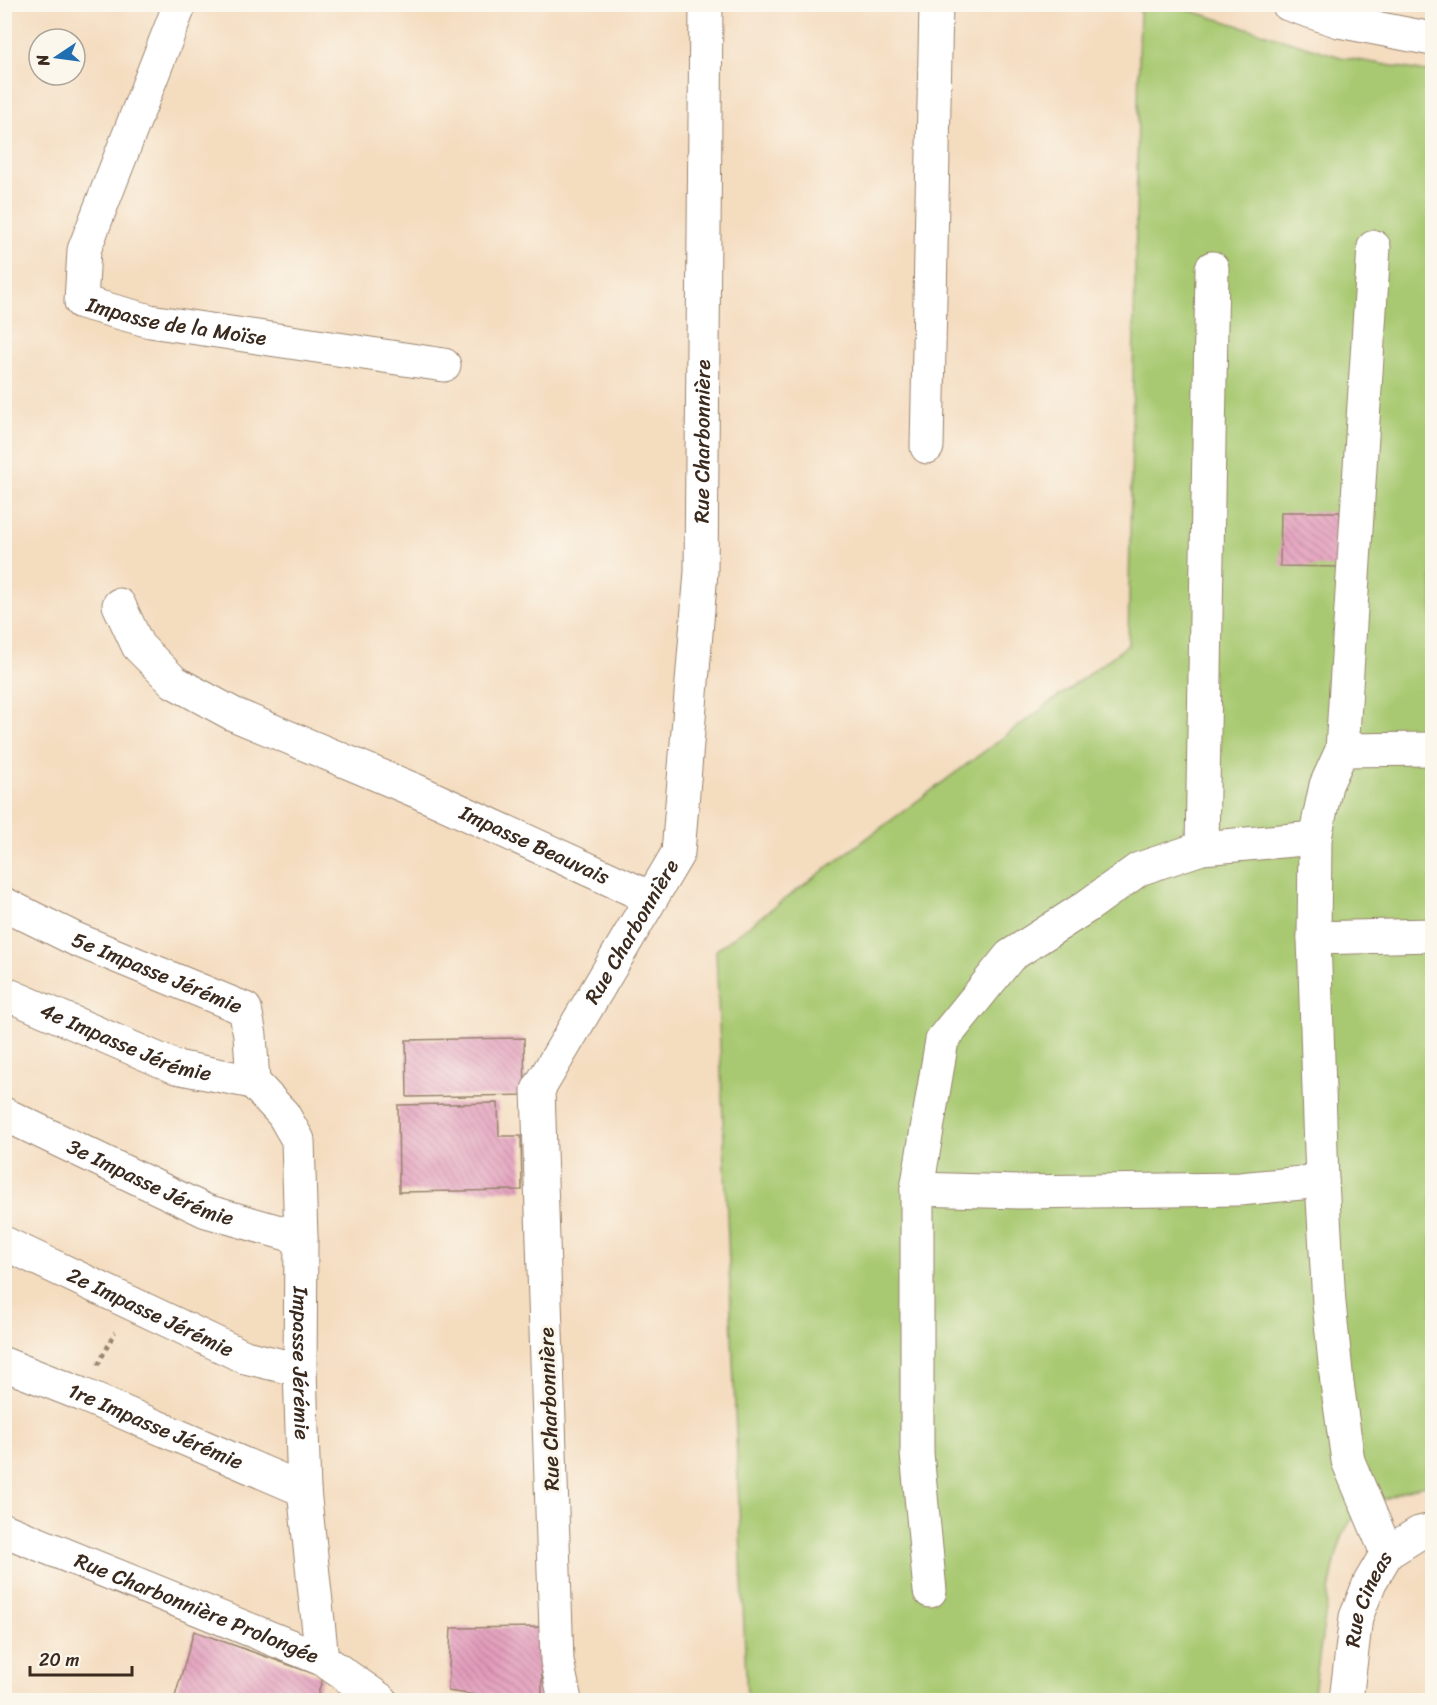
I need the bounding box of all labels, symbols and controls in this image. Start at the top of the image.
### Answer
north arrow [27,27,87,87]
text: N [27,51,58,70]
street label: Impasse de la Moïse [81,285,269,357]
street label: Rue Charbonnière [682,359,722,523]
street label: Impasse Beauvais [452,794,616,896]
street label: Rue Charbonnière [574,852,689,1012]
street label: 5e Impasse Jérémie [66,921,249,1025]
street label: 4e Impasse Jérémie [34,992,215,1093]
street label: 3e Impasse Jérémie [60,1128,239,1237]
street label: 2e Impasse Jérémie [60,1256,241,1368]
street label: Impasse Jérémie [281,1285,321,1441]
street label: Rue Charbonnière [527,1327,571,1491]
street label: 1re Impasse Jérémie [62,1372,250,1481]
street label: Rue Charbonnière Prolongée [69,1542,325,1675]
street label: Rue Cineas [1334,1543,1403,1649]
scale bar [30,1639,132,1677]
text: 20 m [39,1644,79,1676]

